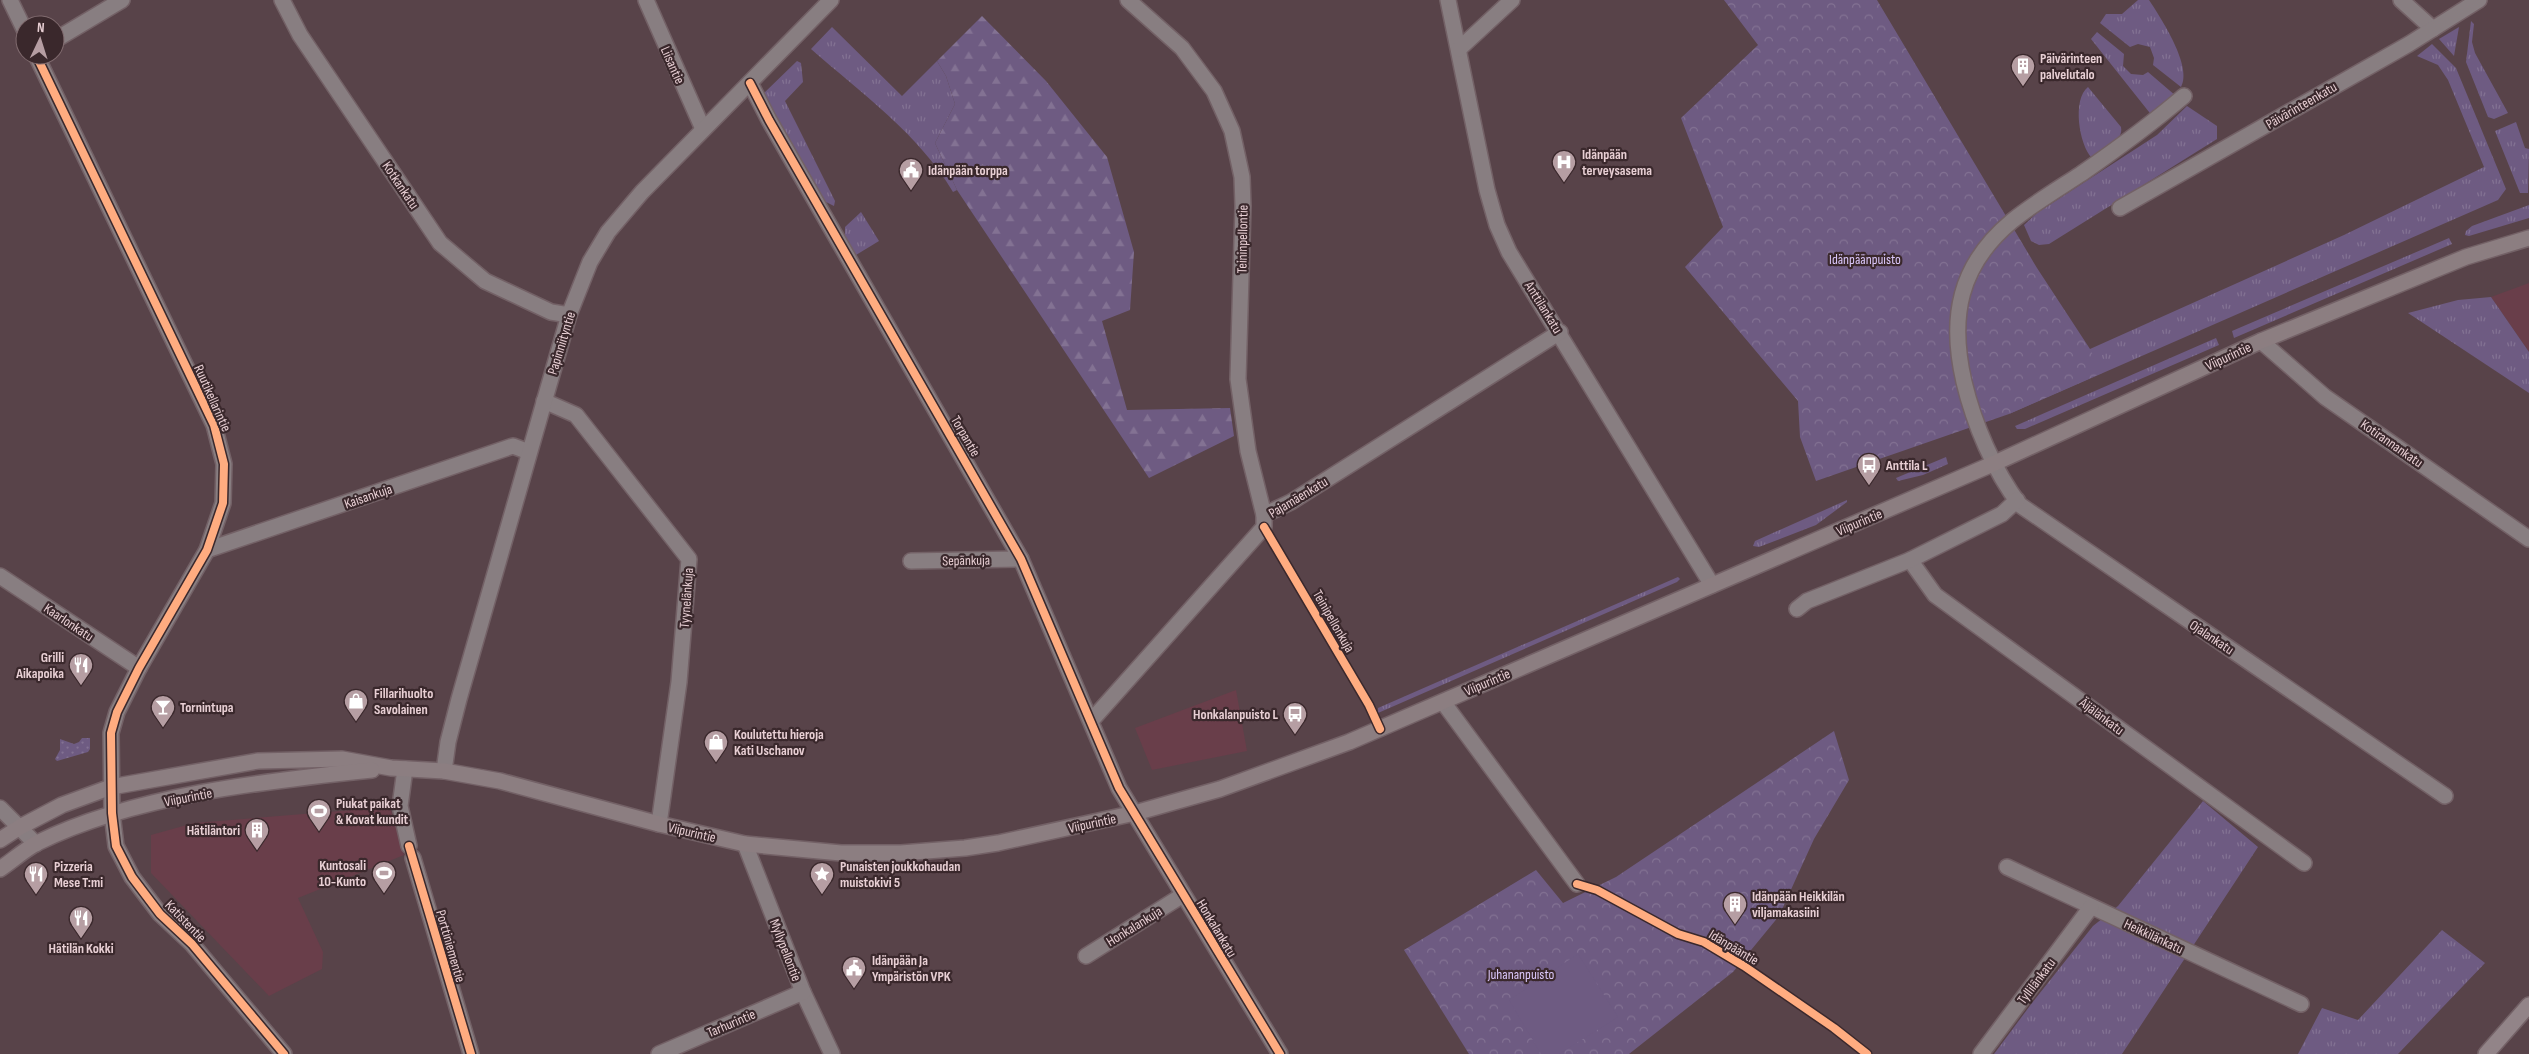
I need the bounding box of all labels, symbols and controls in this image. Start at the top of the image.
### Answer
north arrow [15,15,65,65]
text: N [37,19,45,36]
street label: Liisantie [657,44,688,87]
place label: Päivärinteen palvelutalo [2040,50,2102,83]
building icon: Päivärinteen palvelutalo [2010,53,2036,87]
street label: Päivärinteenkatu [2263,78,2340,133]
place label: Idänpään terveysasema [1582,146,1652,179]
hospital icon: Idänpään terveysasema [1551,149,1577,183]
public building icon: Idänpään torppa [898,157,924,191]
street label: Kotkankatu [379,158,423,212]
place label: Idänpään torppa [928,162,1008,179]
street label: Teininpellontie [1233,205,1252,273]
park label: Idänpäänpuisto [1829,251,1901,268]
street label: Anttilankatu [1520,277,1566,337]
street label: Papinniityntie [544,310,579,377]
street label: Viipurintie [2203,339,2254,374]
street label: Ruutikellarintie [190,362,235,434]
street label: Torpantie [947,413,984,460]
street label: Kotirannankatu [2357,416,2426,471]
bus stop icon: Anttila L [1856,452,1882,486]
place label: Anttila L [1885,457,1928,474]
street label: Pajamäenkatu [1266,473,1331,522]
street label: Kaisankuja [342,480,394,513]
street label: Viipurintie [1834,505,1885,540]
street label: Sepänkuja [942,552,990,569]
street label: Tyynelänkuja [676,567,697,629]
street label: Teinipellonkuja [1309,587,1358,655]
street label: Kaarlonkatu [41,600,97,645]
street label: Ojalankatu [2186,616,2237,658]
place label: Grilli Aikapoika [15,649,64,682]
restaurant icon: Grilli Aikapoika [68,652,94,686]
street label: Viipurintie [1462,665,1513,700]
place label: Fillarihuolto Savolainen [374,685,433,718]
shop icon: Fillarihuolto Savolainen [343,688,369,722]
bar icon: Tornintupa [150,694,176,728]
street label: Äijälänkatu [2075,694,2127,739]
place label: Tornintupa [180,699,234,716]
bus stop icon: Honkalanpuisto L [1282,701,1308,735]
place label: Honkalanpuisto L [1193,706,1278,723]
place label: Koulutettu hieroja Kati Uschanov [734,726,824,759]
shop icon: Koulutettu hieroja Kati Uschanov [703,729,729,763]
street label: Viipurintie [163,785,213,810]
place label: Piukat paikat & Kovat kundit [336,795,409,828]
sports icon: Piukat paikat & Kovat kundit [306,798,332,832]
street label: Viipurintie [1067,810,1118,837]
building icon: Hätiläntori [244,817,270,851]
street label: Viipurintie [666,819,717,846]
place label: Hätiläntori [187,822,240,839]
place label: Kuntosali 10-Kunto [319,857,366,890]
place label: Pizzeria Mese T:mi [54,858,103,891]
place label: Punaisten joukkohaudan muistokivi 5 [840,858,960,891]
sports icon: Kuntosali 10-Kunto [371,860,397,894]
restaurant icon: Pizzeria Mese T:mi [23,861,49,895]
place icon: Punaisten joukkohaudan muistokivi 5 [809,861,835,895]
place label: Idänpään Heikkilän viljamakasiini [1752,888,1845,921]
building icon: Idänpään Heikkilän viljamakasiini [1722,891,1748,925]
street label: Honkalankatu [1193,896,1241,960]
street label: Katistentie [161,897,210,946]
street label: Honkalankuja [1103,903,1165,950]
restaurant icon: Hätilän Kokki [68,905,94,939]
street label: Porttiniementie [432,908,469,984]
street label: Heikkilänkatu [2121,915,2186,958]
street label: Myllypellontie [766,917,805,984]
street label: Idänpääntie [1706,926,1762,969]
place label: Hätilän Kokki [48,940,114,957]
place label: Idänpään Ja Ympäristön VPK [872,952,951,985]
public building icon: Idänpään Ja Ympäristön VPK [841,955,867,989]
street label: Tyllilänkatu [2014,955,2059,1008]
park label: Juhananpuisto [1487,966,1555,983]
street label: Tarhurintie [704,1006,758,1041]

